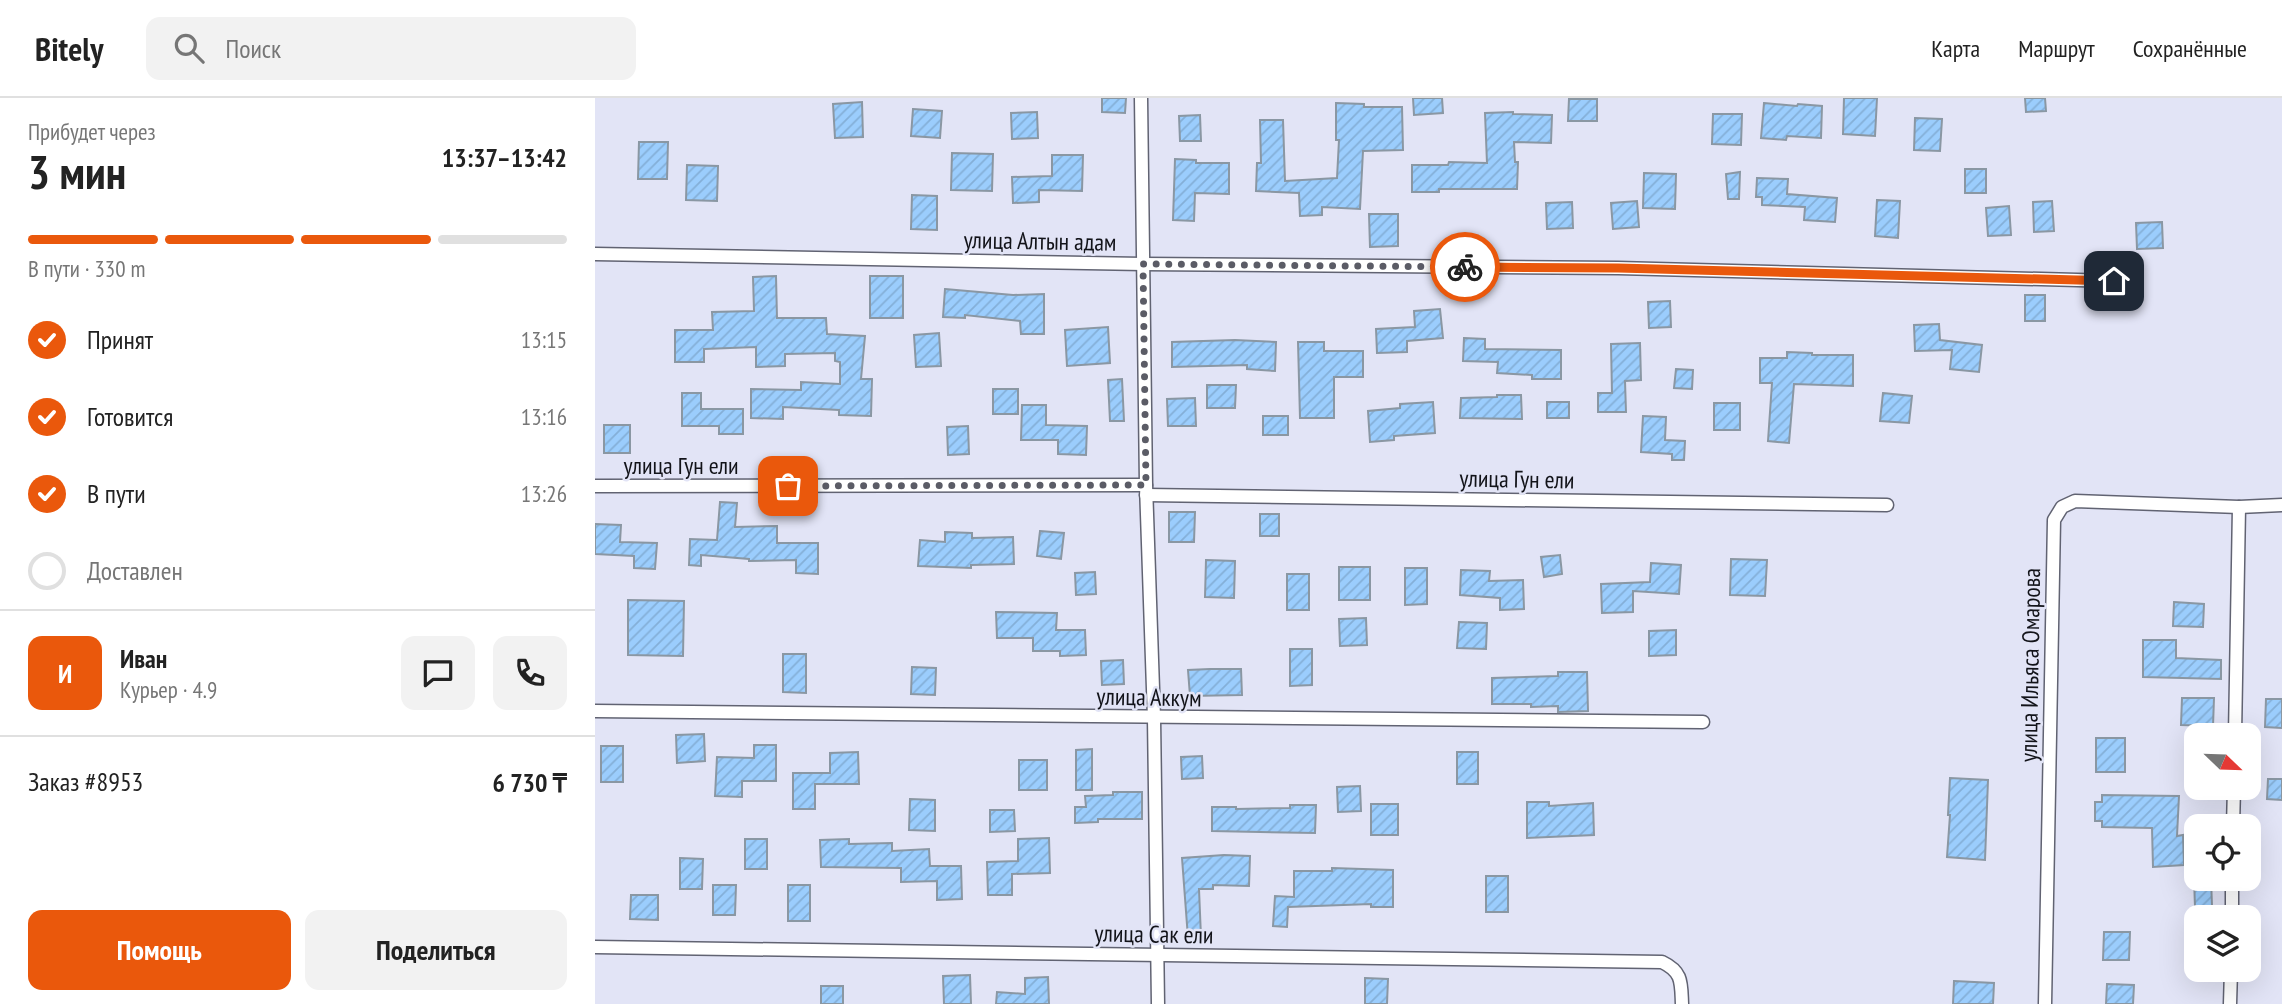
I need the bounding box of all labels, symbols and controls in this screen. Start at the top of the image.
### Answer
search box [146,17,636,80]
text: Bitely [35,27,104,70]
icon: search [170,29,208,67]
text: Поиск [226,32,281,65]
text: Карта [1931,33,1980,64]
text: Маршрут [2018,33,2095,64]
text: Сохранённые [2133,33,2247,64]
text: Прибудет через [28,117,156,146]
text: 13:37–13:42 [442,141,567,174]
text: 3 мин [28,142,126,202]
street label: улица Алтын адам [963,224,1117,258]
courier [1430,232,1500,302]
icon: bike [1446,248,1484,286]
pin [2084,251,2144,311]
text: В пути · 330 m [28,254,145,283]
icon: home [2095,262,2133,300]
icon: check [28,321,66,359]
text: Принят [87,323,153,356]
text: 13:15 [521,325,567,354]
icon: check [28,398,66,436]
text: Готовится [87,400,173,433]
text: 13:16 [521,402,567,431]
street label: улица Гун ели [623,450,739,481]
pin [758,456,818,516]
street label: улица Гун ели [1459,462,1575,496]
icon: bag [769,467,807,505]
icon: check [28,475,66,513]
text: В пути [87,477,146,510]
text: 13:26 [521,479,567,508]
text: Доставлен [87,554,183,587]
street label: улица Ильяса Омарова [2013,568,2047,762]
button: chat [401,636,475,710]
button: phone [493,636,567,710]
text: Иван [120,642,167,675]
text: И [58,657,72,690]
text: Курьер · 4.9 [120,675,217,704]
street label: улица Аккум [1096,681,1202,713]
north arrow [2184,723,2261,800]
map controls [2184,723,2261,982]
text: Заказ #8953 [28,765,143,798]
text: 6 730 ₸ [492,766,567,799]
button: locate [2184,814,2261,891]
button: layers [2184,905,2261,982]
button: Помощь [28,910,291,990]
button: Поделиться [305,910,567,990]
street label: улица Сак ели [1094,917,1214,951]

